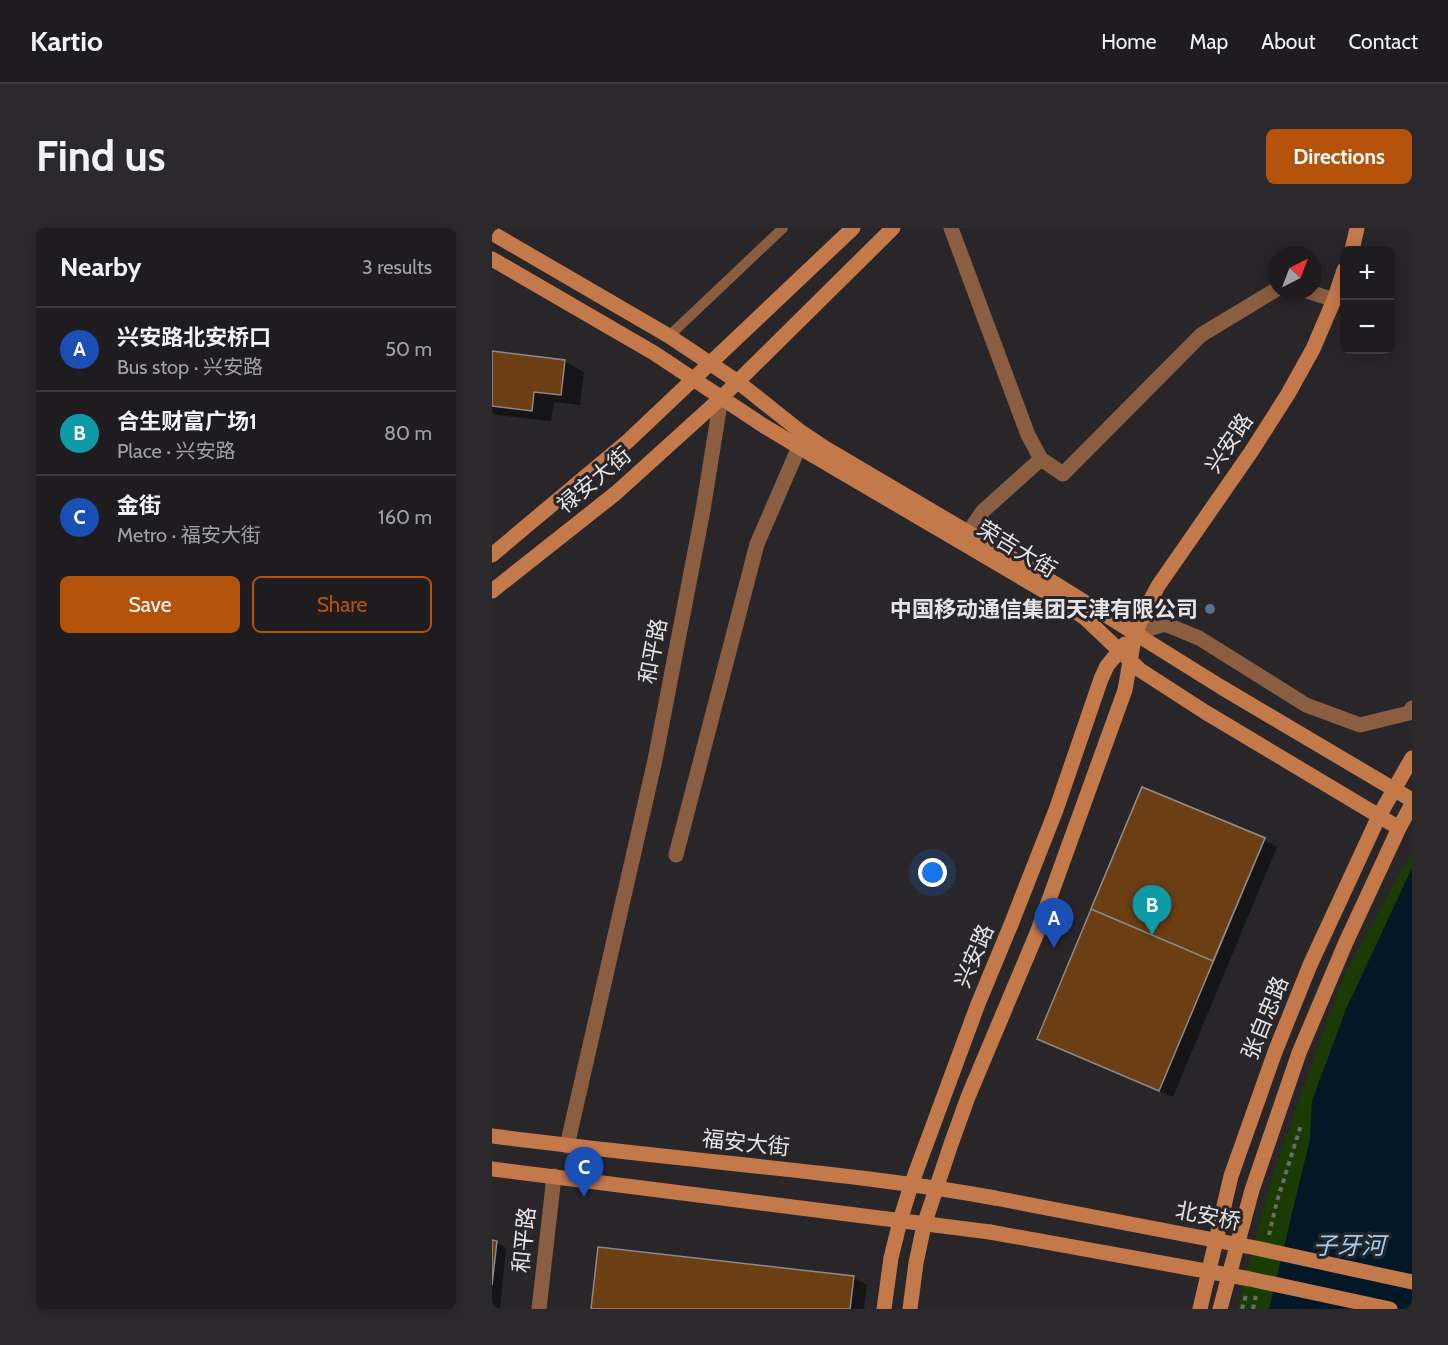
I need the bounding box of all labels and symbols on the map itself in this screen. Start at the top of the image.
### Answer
north arrow [1268,246,1322,300]
street label: 兴安路 [1199,408,1259,478]
street label: 禄安大街 [552,441,636,519]
street label: 荣吉大街 [972,515,1062,583]
place label: 中国移动通信集团天津有限公司 [890,596,1198,623]
marker: 中国移动通信集团天津有限公司 [1203,602,1217,616]
street label: 和平路 [633,616,673,686]
your location [918,858,947,887]
pin: B [1132,886,1172,935]
pin: A [1034,898,1074,948]
street label: 兴安路 [949,920,999,992]
street label: 张自忠路 [1236,972,1294,1064]
street label: 福安大街 [701,1125,791,1161]
pin: C [564,1148,604,1197]
street label: 北安桥 [1173,1196,1243,1236]
street label: 和平路 [507,1206,541,1274]
water label: 子牙河 [1313,1231,1389,1260]

